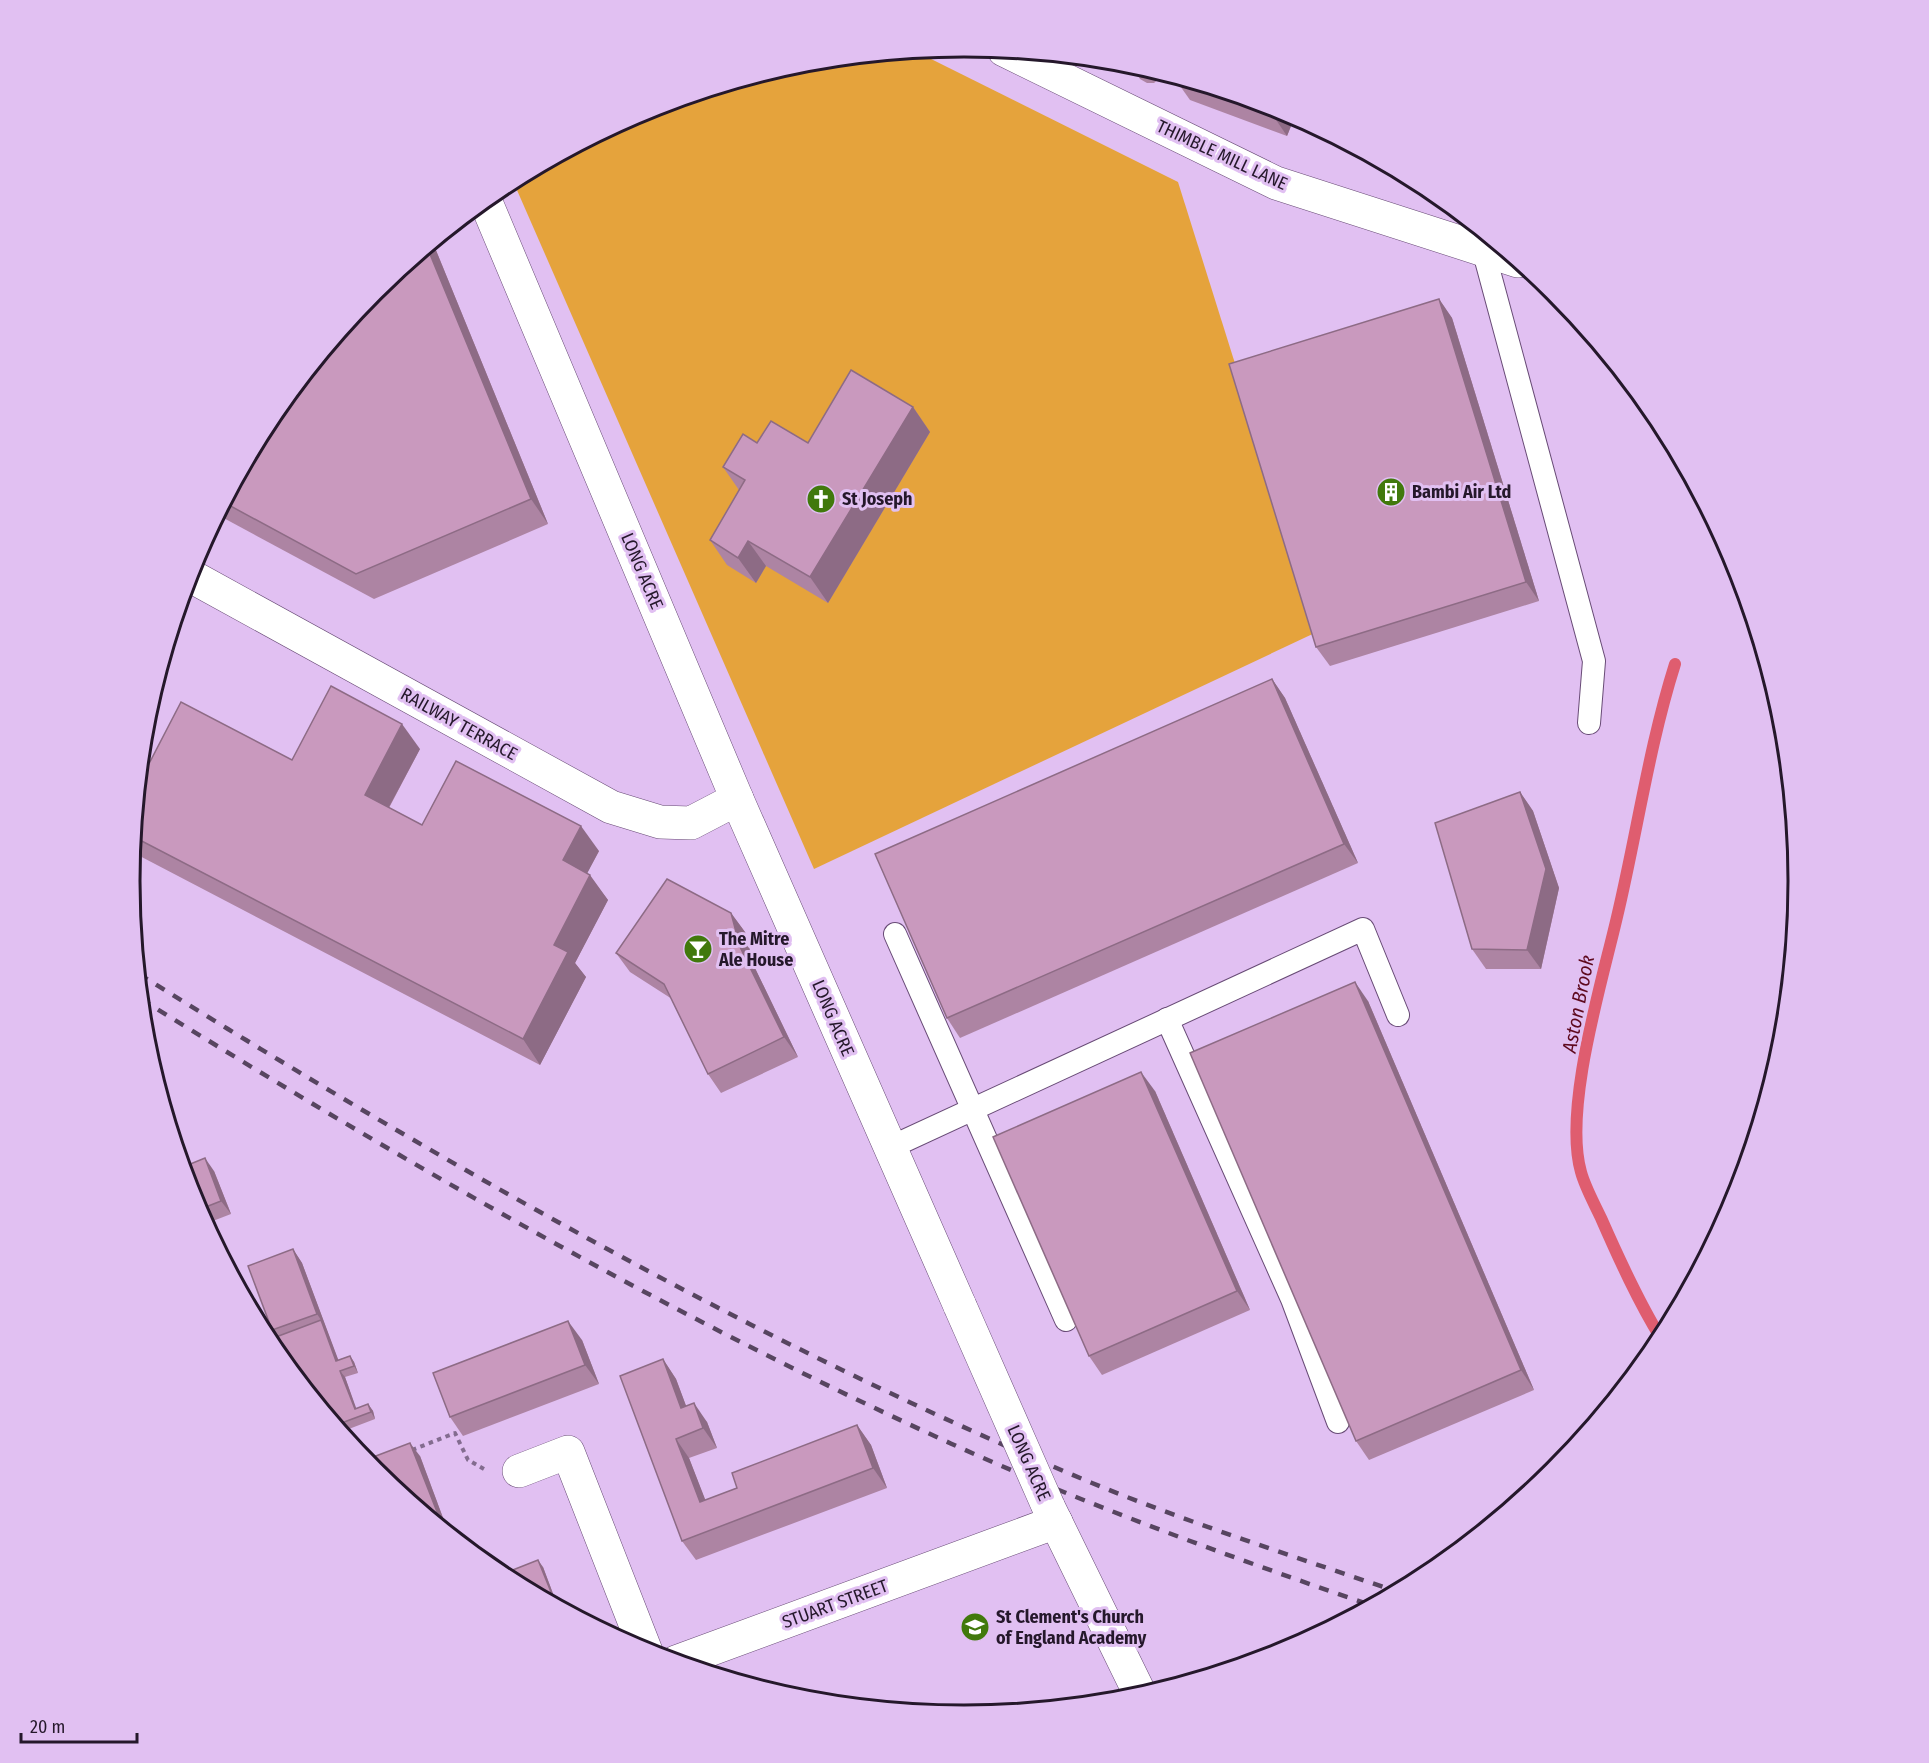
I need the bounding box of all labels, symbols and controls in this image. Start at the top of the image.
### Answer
street label: THIMBLE MILL LANE [1153,115,1291,195]
building icon: Bambi Air Ltd [1375,476,1407,508]
place label: Bambi Air Ltd [1412,481,1511,503]
church icon: St Joseph [805,483,837,515]
place label: St Joseph [842,488,912,510]
street label: LONG ACRE [616,530,668,612]
street label: RAILWAY TERRACE [397,683,521,765]
place label: The Mitre Ale House [718,928,793,971]
bar icon: The Mitre Ale House [682,933,714,965]
water label: Aston Brook [1557,953,1599,1056]
street label: LONG ACRE [807,977,859,1059]
street label: LONG ACRE [1003,1422,1055,1504]
street label: STUART STREET [779,1575,891,1633]
place label: St Clement's Church of England Academy [996,1606,1147,1649]
school or university icon: St Clement's Church of England Academy [959,1611,991,1643]
scale bar [21,1706,136,1744]
text: 20 m [30,1716,65,1738]

